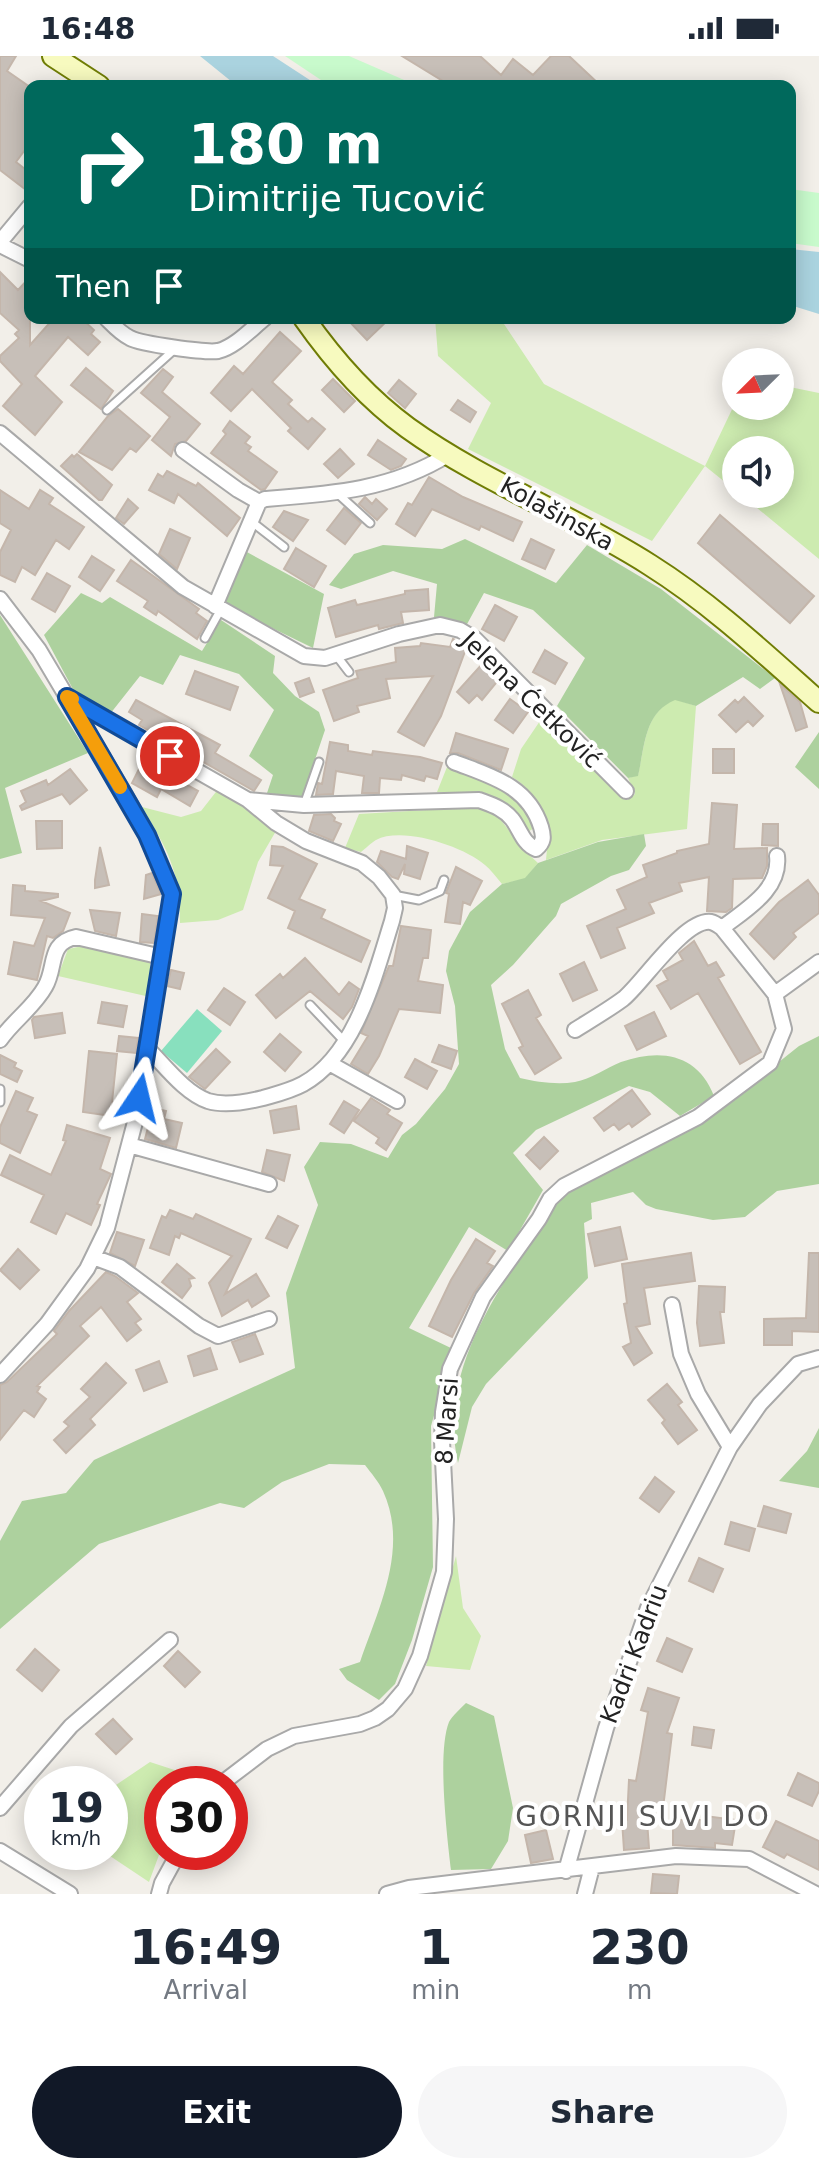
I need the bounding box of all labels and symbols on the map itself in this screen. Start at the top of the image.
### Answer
north arrow [722,348,794,420]
street label: Kolašinska [495,471,619,557]
street label: Jelena Ćetković [454,623,608,774]
pin [136,722,204,790]
position arrow [97,1056,181,1140]
street label: 8 Marsi [430,1376,464,1466]
street label: Kadri Kadriu [595,1581,673,1727]
speed limit sign: 30 [144,1766,248,1870]
district label: GORNJI SUVI DO [515,1800,771,1833]

